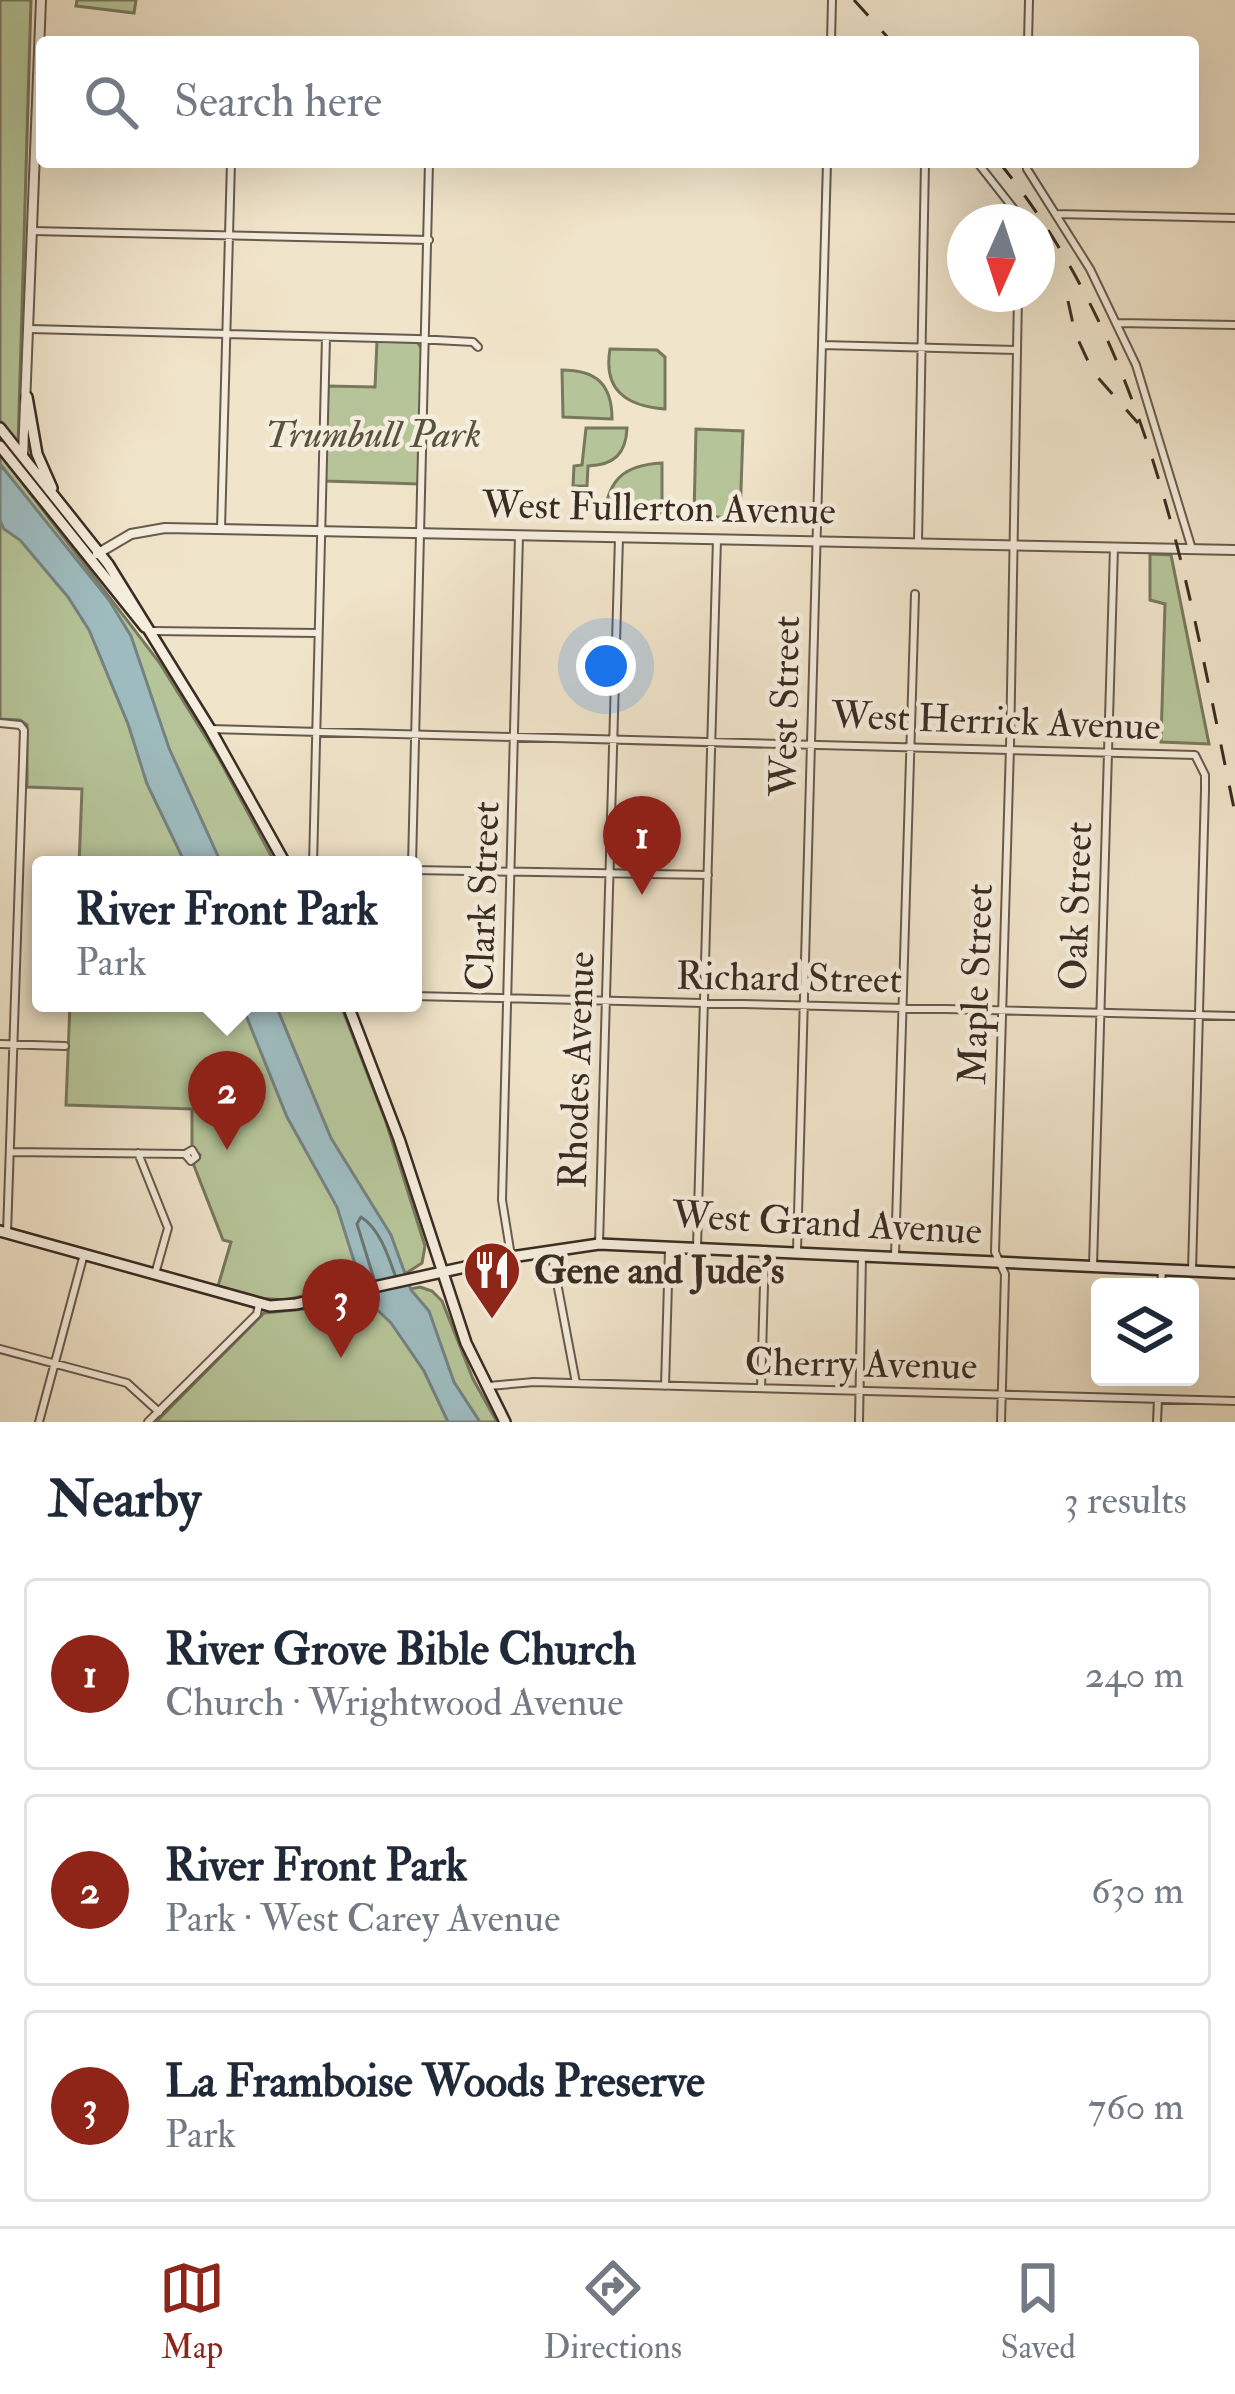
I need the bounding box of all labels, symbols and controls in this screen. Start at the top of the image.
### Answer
search box [36,36,1199,168]
icon: search [78,69,144,135]
text: Search here [174,74,382,130]
north arrow [947,204,1055,312]
park label: Trumbull Park [265,410,481,459]
street label: West Fullerton Avenue [481,480,836,536]
street label: West Street [759,615,811,798]
your location [576,636,636,696]
street label: West Herrick Avenue [830,691,1161,751]
pin: 1 [603,796,681,895]
street label: Clark Street [455,800,511,992]
street label: Oak Street [1049,821,1103,991]
popup [32,856,422,1012]
text: River Front Park [76,882,378,938]
street label: Maple Street [948,883,1004,1085]
text: Park [76,938,147,987]
street label: Rhodes Avenue [548,951,606,1189]
street label: Richard Street [676,952,902,1004]
pin: 2 [188,1051,266,1150]
street label: West Grand Avenue [670,1190,983,1256]
restaurant icon: Gene and Jude's [461,1239,523,1321]
place label: Gene and Jude's [534,1246,784,1295]
pin: 3 [302,1259,380,1358]
map controls [1091,1278,1199,1386]
button: layers [1091,1278,1199,1386]
street label: Cherry Avenue [744,1337,978,1391]
text: Nearby [48,1468,201,1532]
text: 3 results [1064,1476,1187,1525]
text: River Grove Bible Church [165,1622,636,1678]
text: 1 [83,1650,97,1699]
text: 240 m [1085,1650,1184,1699]
text: Church · Wrightwood Avenue [165,1678,624,1727]
text: River Front Park [165,1838,467,1894]
text: 2 [80,1866,100,1915]
text: 630 m [1091,1866,1184,1915]
text: Park · West Carey Avenue [165,1894,560,1943]
text: La Framboise Woods Preserve [165,2054,705,2110]
text: 3 [83,2082,97,2131]
text: 760 m [1088,2082,1184,2131]
text: Park [165,2110,236,2159]
tab: Map [159,2255,225,2368]
tab: Directions [544,2255,682,2368]
tab: Saved [1000,2255,1076,2368]

